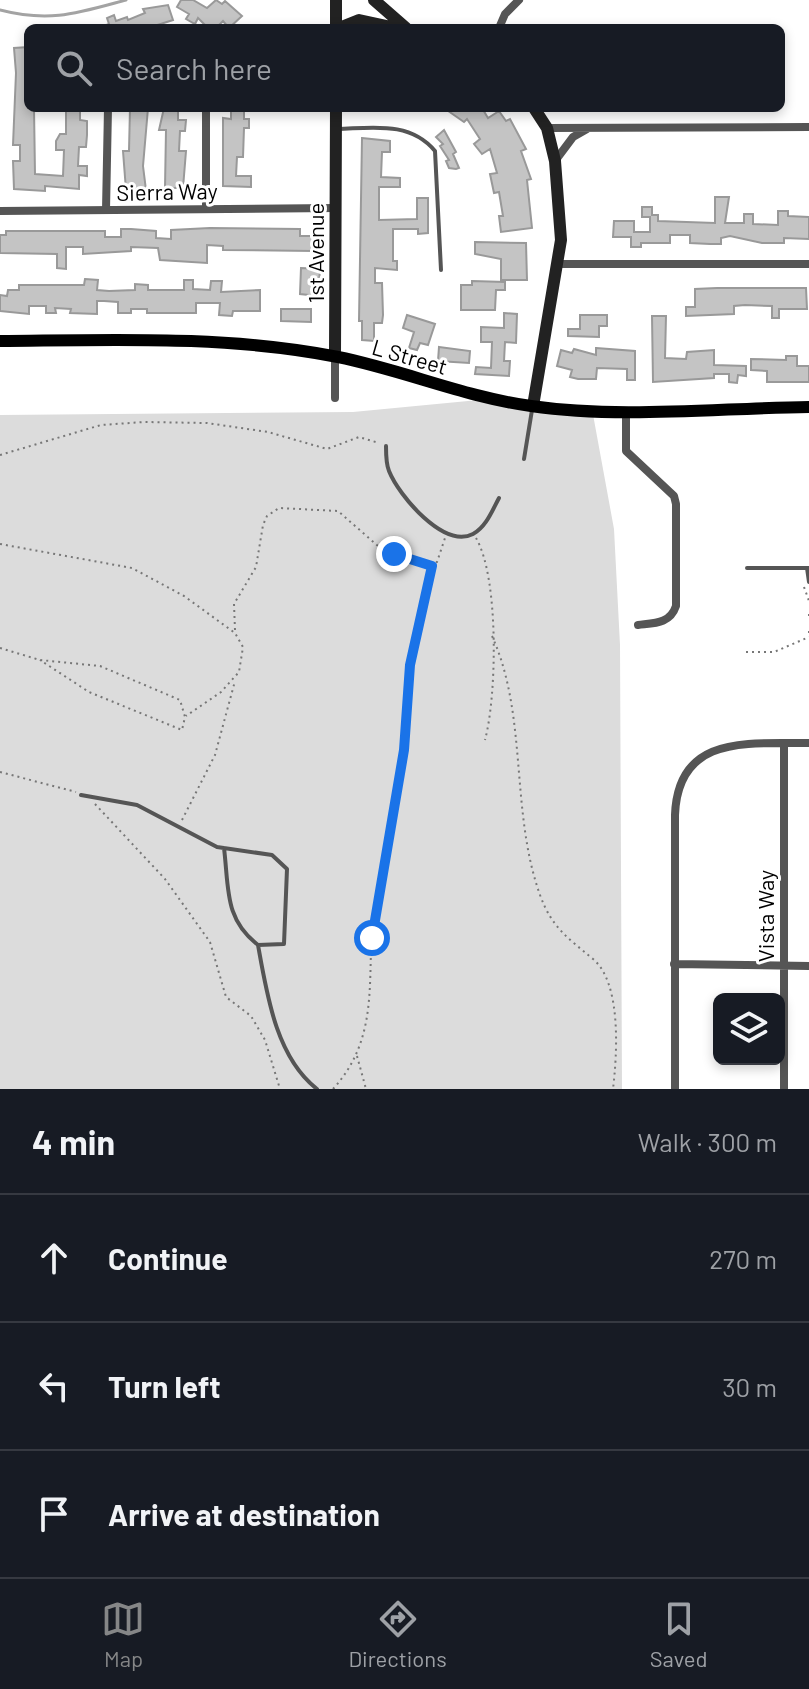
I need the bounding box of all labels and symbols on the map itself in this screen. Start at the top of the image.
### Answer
street label: Sierra Way [116,177,218,205]
street label: 1st Avenue [302,203,328,303]
street label: L Street [369,333,451,379]
route end [376,536,412,572]
street label: Vista Way [752,870,778,962]
route start [354,920,390,956]

